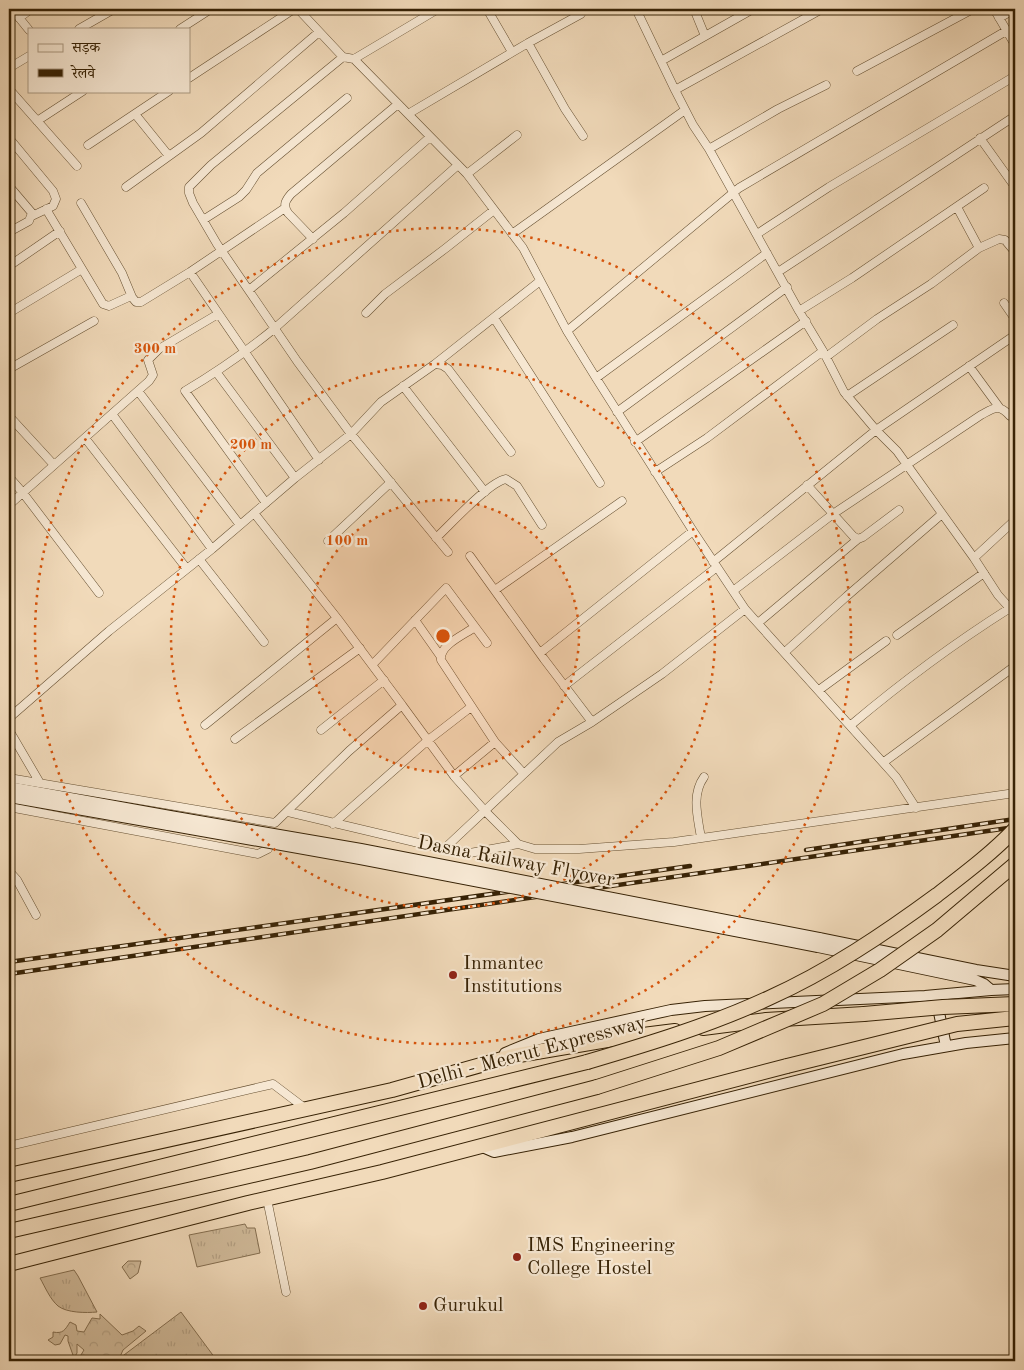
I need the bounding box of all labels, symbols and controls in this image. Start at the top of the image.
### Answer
legend [28,28,190,92]
text: सड़क [71,41,101,56]
text: रेलवे [70,64,96,82]
text: 300 m [134,342,176,357]
text: 200 m [230,438,272,453]
text: 100 m [326,534,368,549]
centre of rings [434,627,452,645]
street label: Dasna Railway Flyover [416,833,616,891]
place label: Inmantec Institutions [463,954,562,997]
marker: Inmantec Institutions [447,969,459,981]
street label: Delhi - Meerut Expressway [415,1013,649,1093]
place label: IMS Engineering College Hostel [527,1236,675,1279]
marker: IMS Engineering College Hostel [511,1251,523,1263]
place label: Gurukul [433,1296,503,1316]
marker: Gurukul [417,1300,429,1312]

